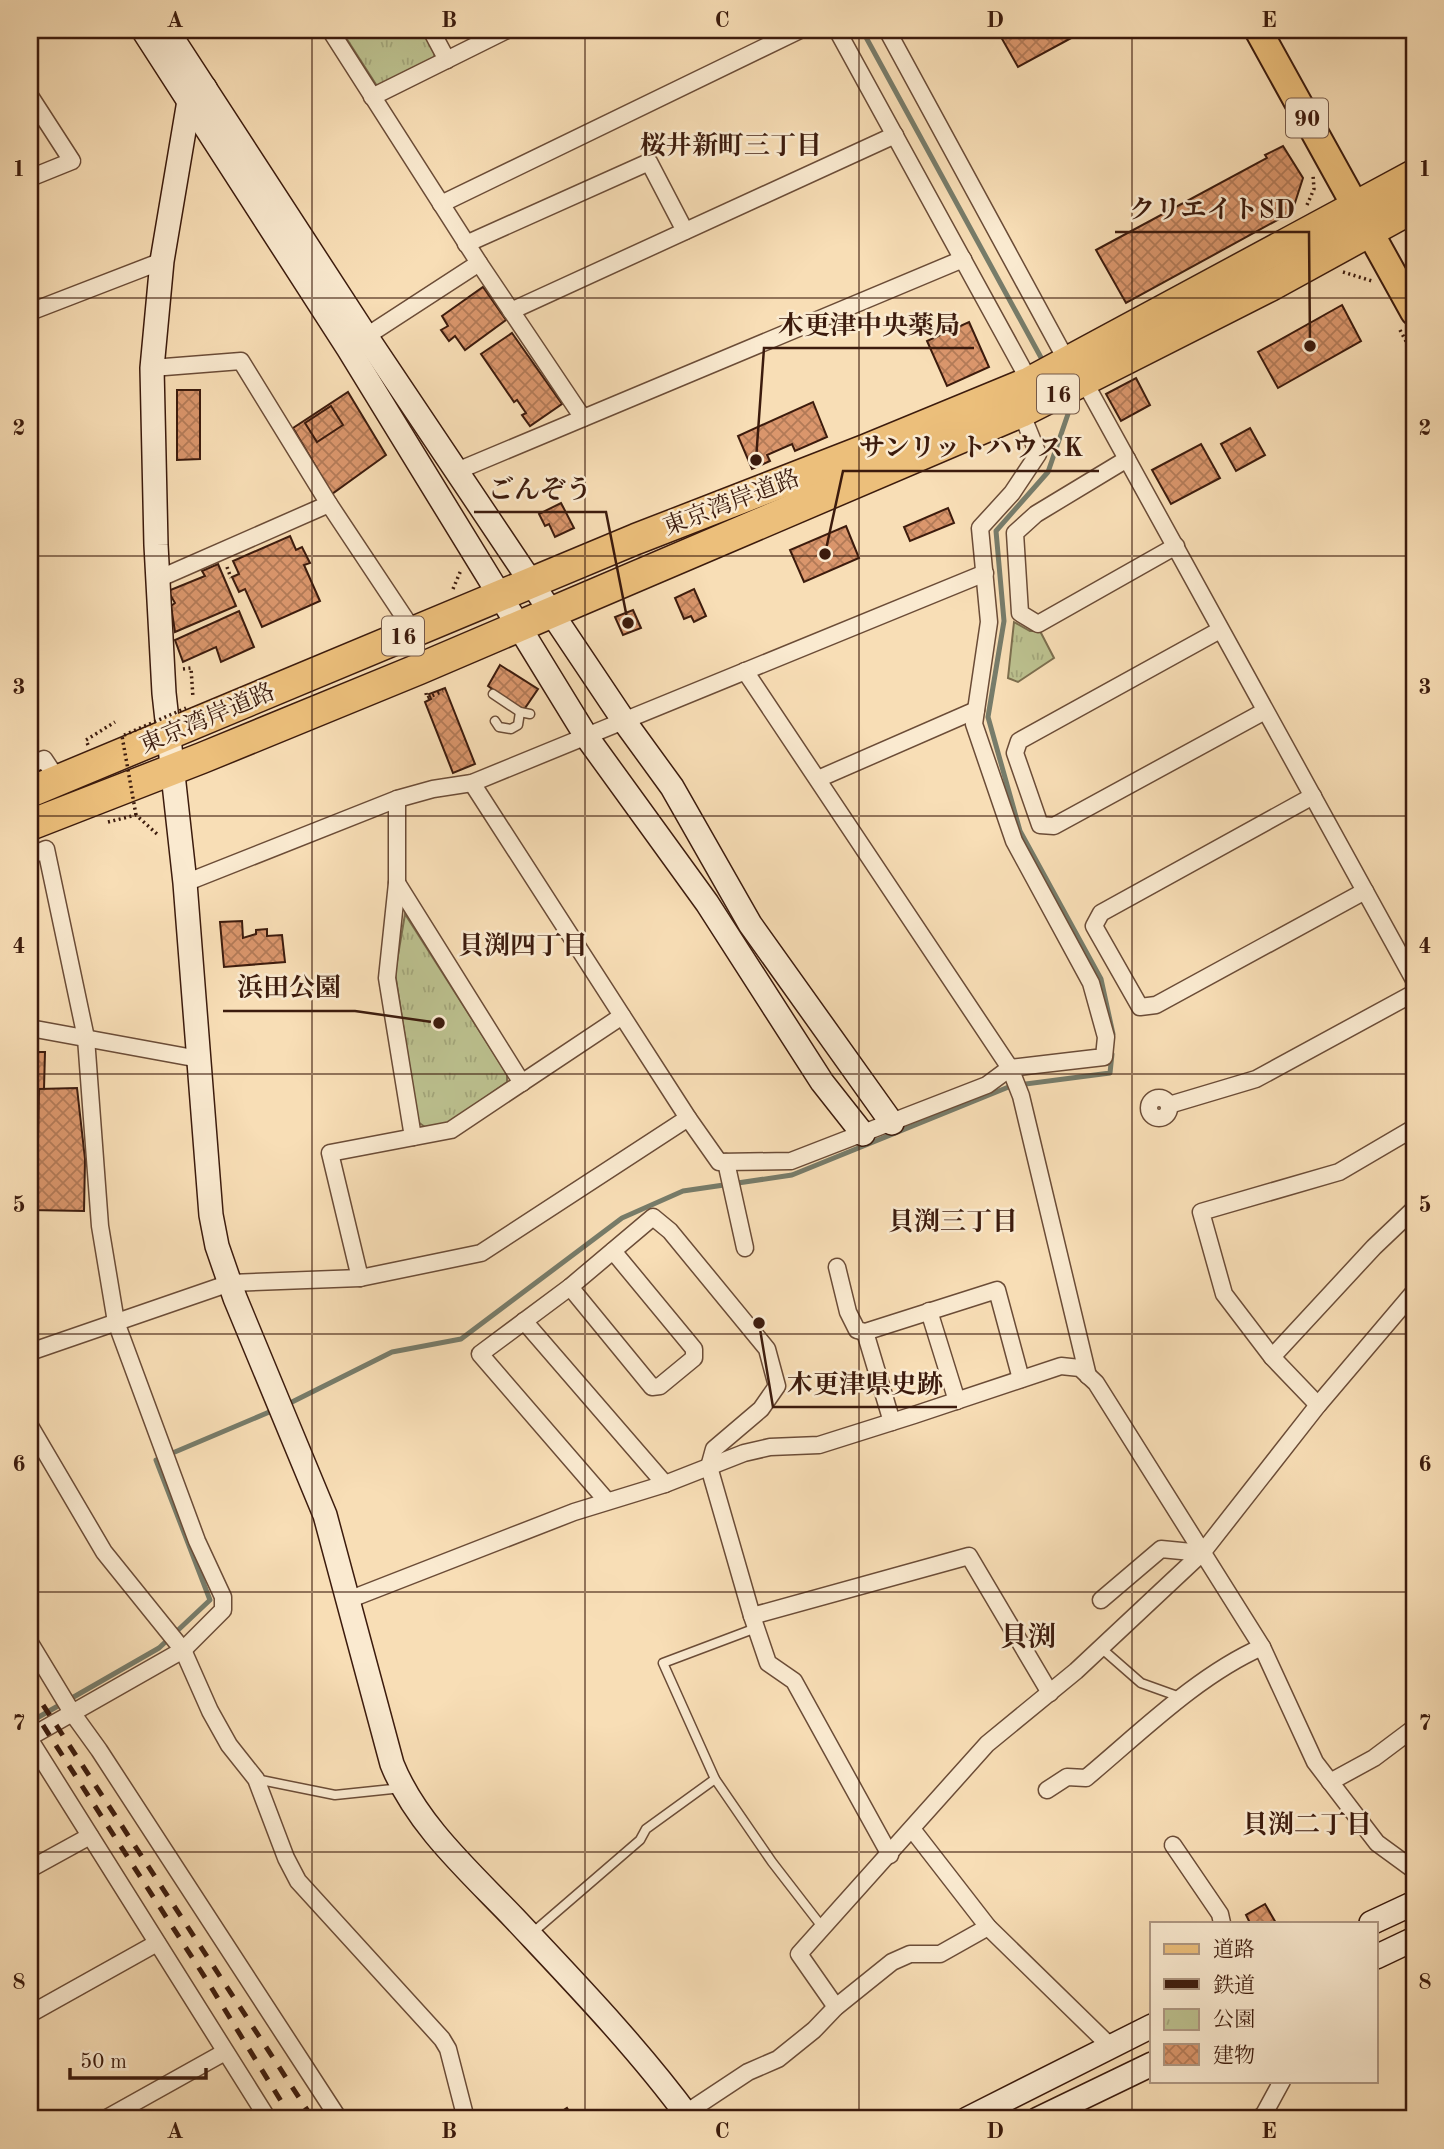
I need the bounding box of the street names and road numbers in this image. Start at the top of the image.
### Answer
road number: 90 [1286,99,1328,138]
road number: 16 [1037,374,1079,414]
street label: 東京湾岸道路 [659,464,803,541]
road number: 16 [382,616,424,656]
street label: 東京湾岸道路 [136,678,279,759]

